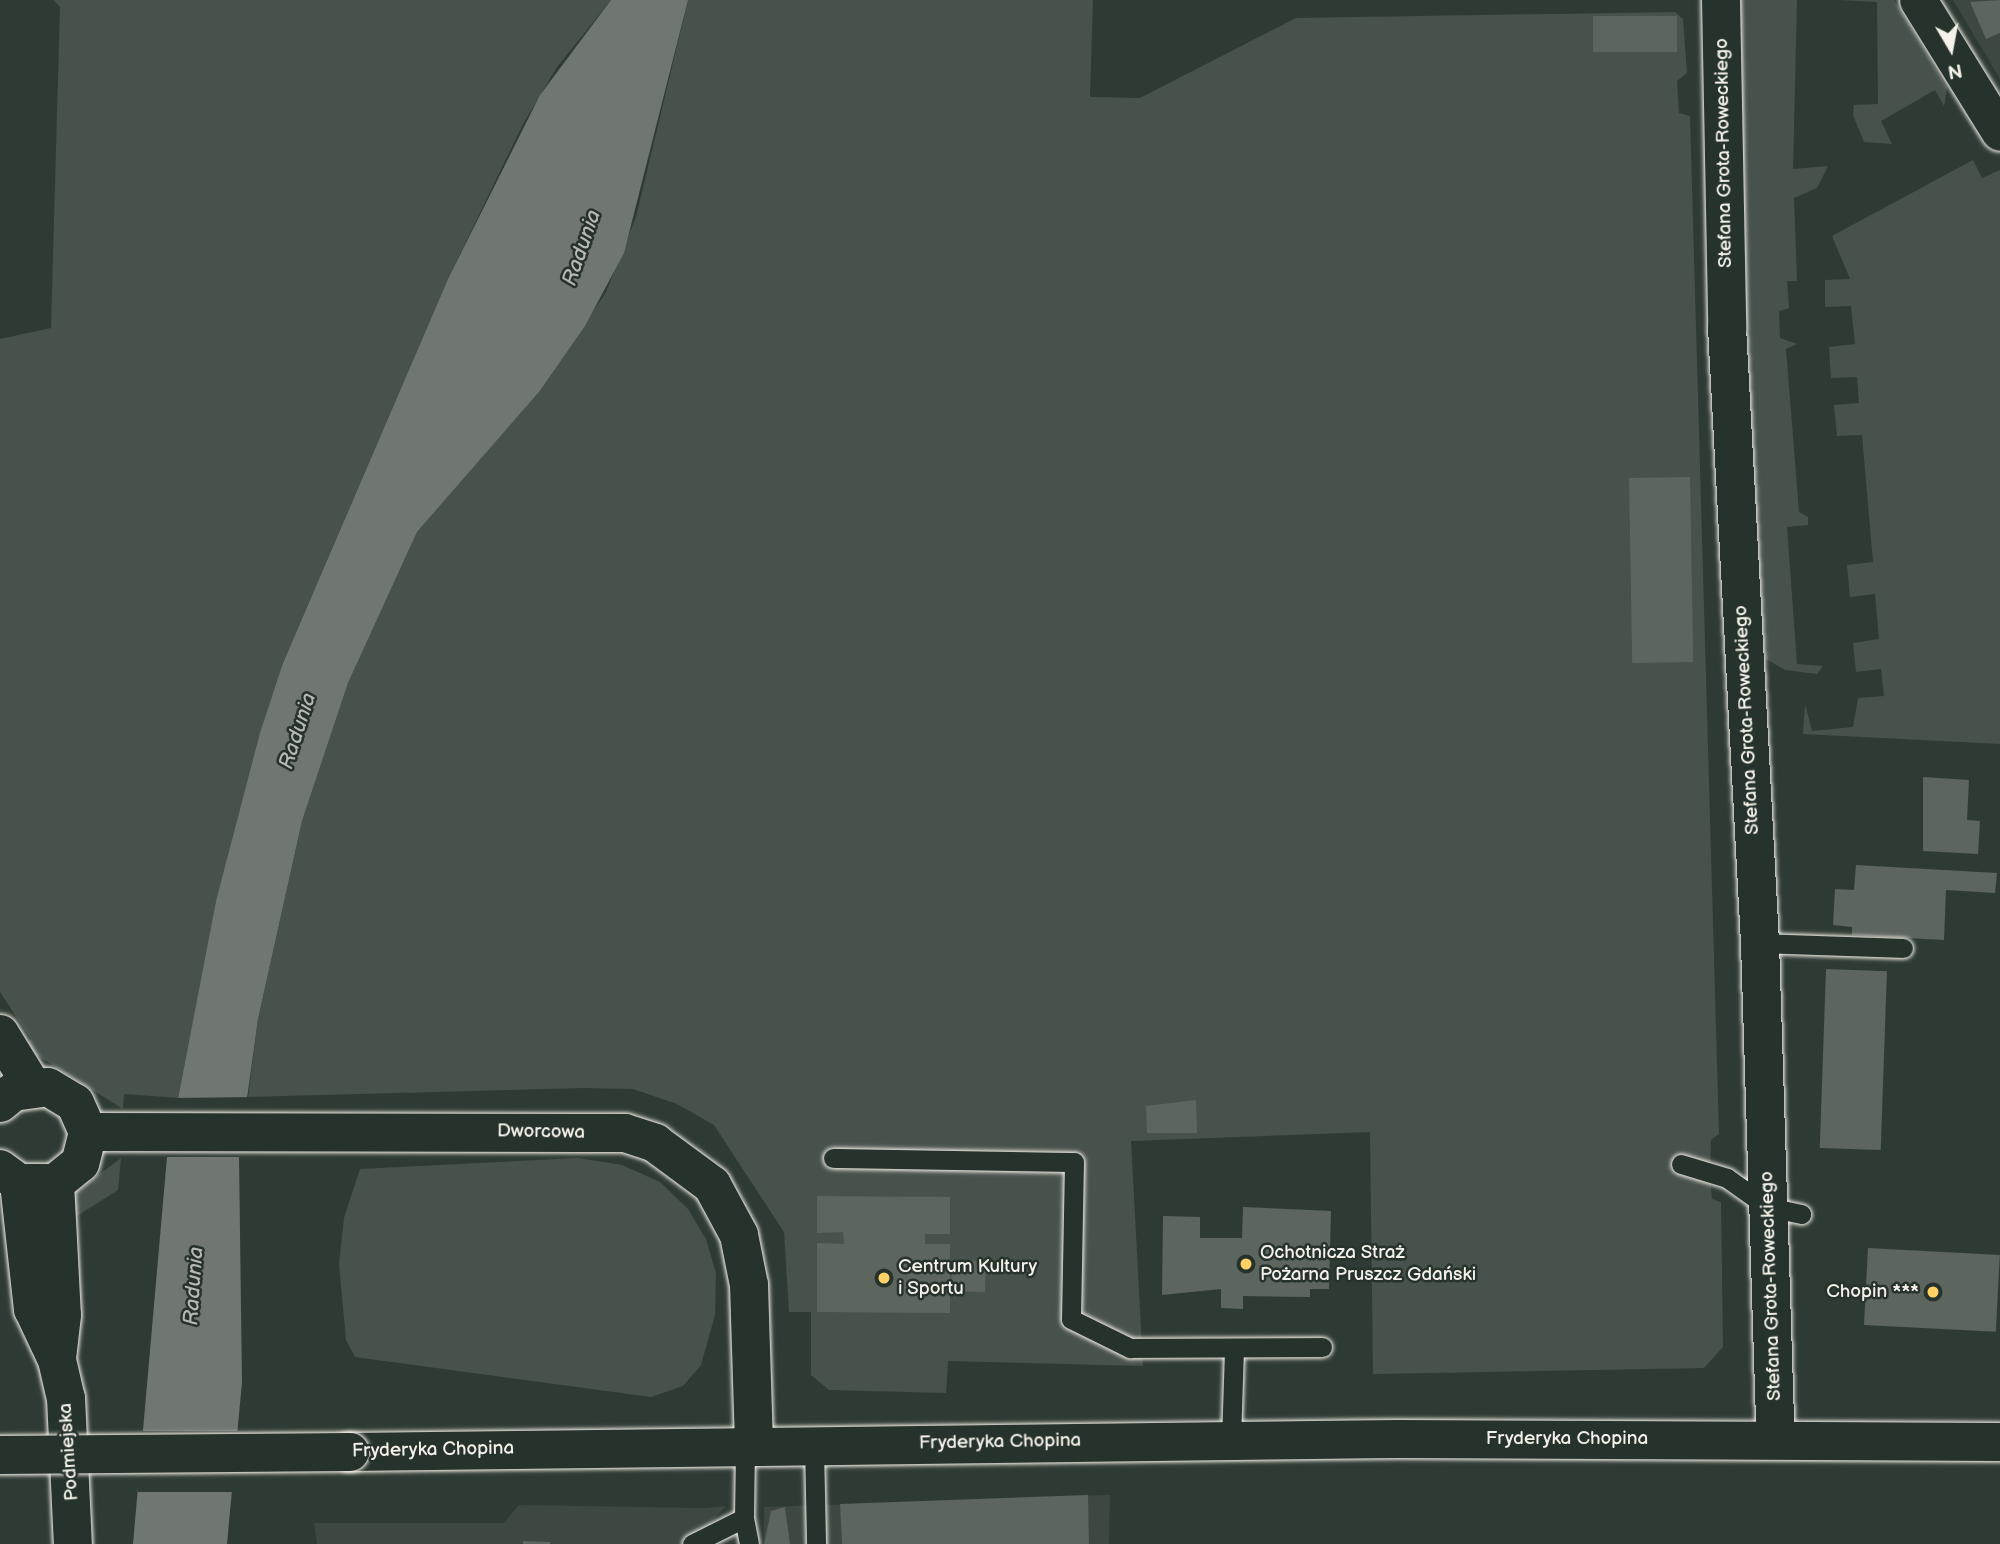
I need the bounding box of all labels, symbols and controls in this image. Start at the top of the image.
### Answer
north arrow [1916,14,1986,84]
street label: Stefana Grota-Roweckiego [1711,38,1737,268]
text: N [1946,58,1964,83]
water label: Radunia [557,207,607,289]
street label: Stefana Grota-Roweckiego [1730,605,1764,835]
water label: Radunia [274,690,322,772]
street label: Dworcowa [497,1120,585,1144]
street label: Stefana Grota-Roweckiego [1756,1171,1786,1401]
place label: Ochotnicza Straż Pożarna Pruszcz Gdański [1260,1242,1476,1286]
water label: Radunia [179,1246,209,1326]
place label: Centrum Kultury i Sportu [898,1256,1037,1300]
marker: Ochotnicza Straż Pożarna Pruszcz Gdański [1238,1256,1254,1272]
marker: Centrum Kultury i Sportu [876,1270,892,1286]
place label: Chopin *** [1826,1281,1919,1303]
marker: Chopin *** [1925,1284,1941,1300]
street label: Podmiejska [54,1402,84,1502]
street label: Fryderyka Chopina [1486,1428,1648,1450]
street label: Fryderyka Chopina [919,1429,1081,1455]
street label: Fryderyka Chopina [352,1437,514,1463]

